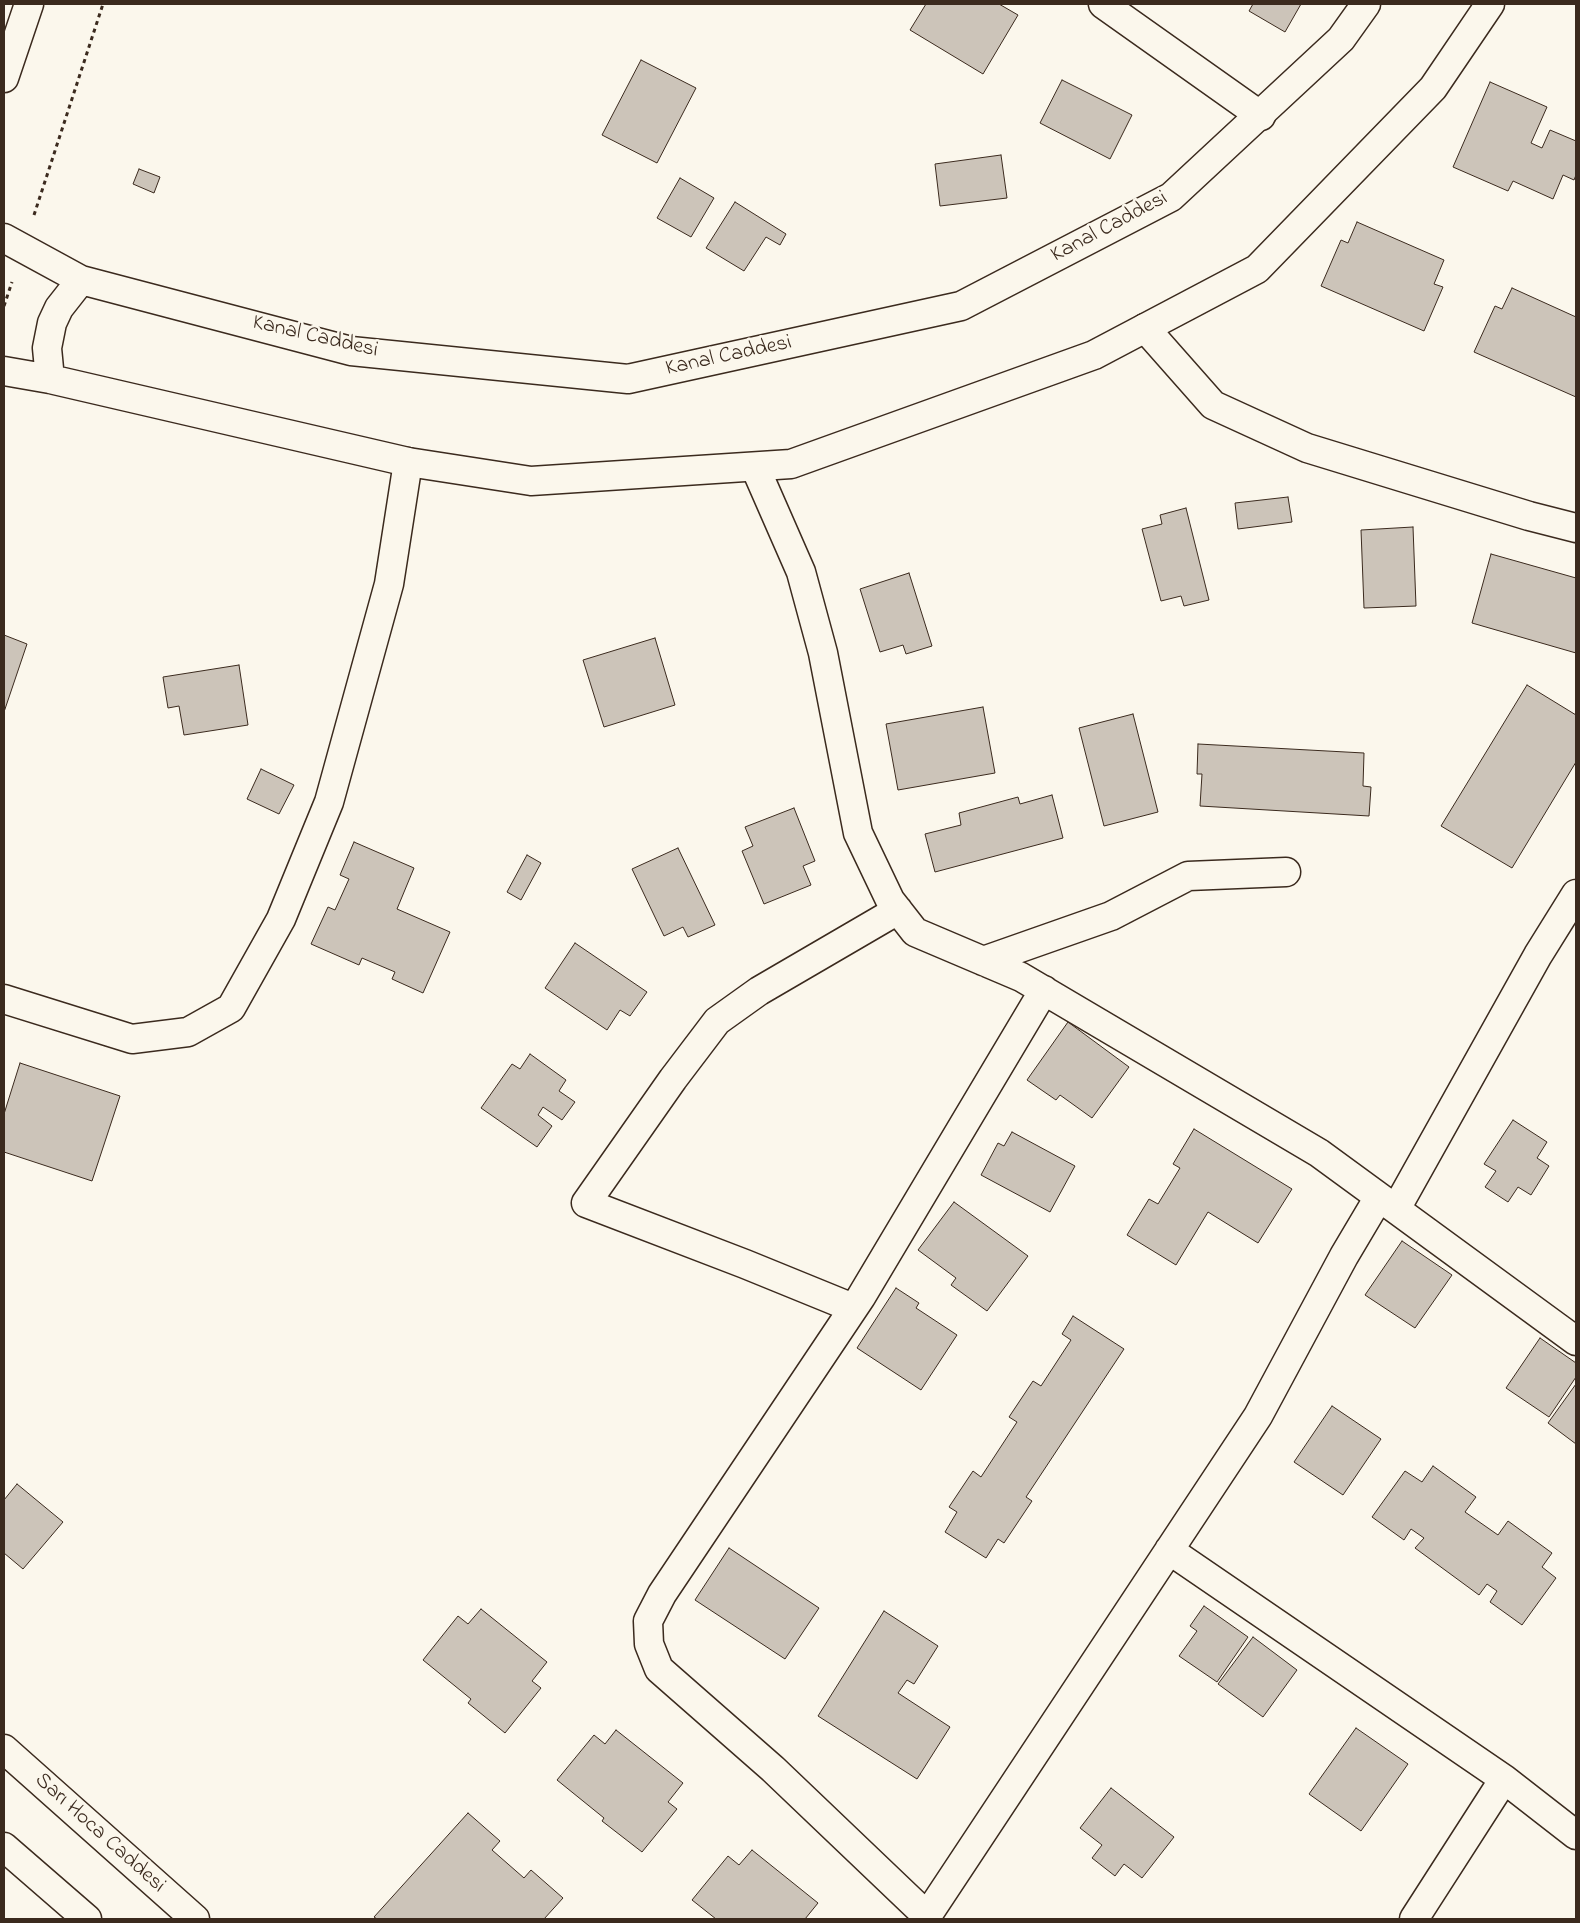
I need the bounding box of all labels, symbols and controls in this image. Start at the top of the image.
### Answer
street label: Kanal Caddesi [1047,186,1173,270]
street label: Kanal Caddesi [250,311,380,365]
street label: Kanal Caddesi [664,331,794,383]
street label: Sarı Hoca Caddesi [28,1768,170,1900]

